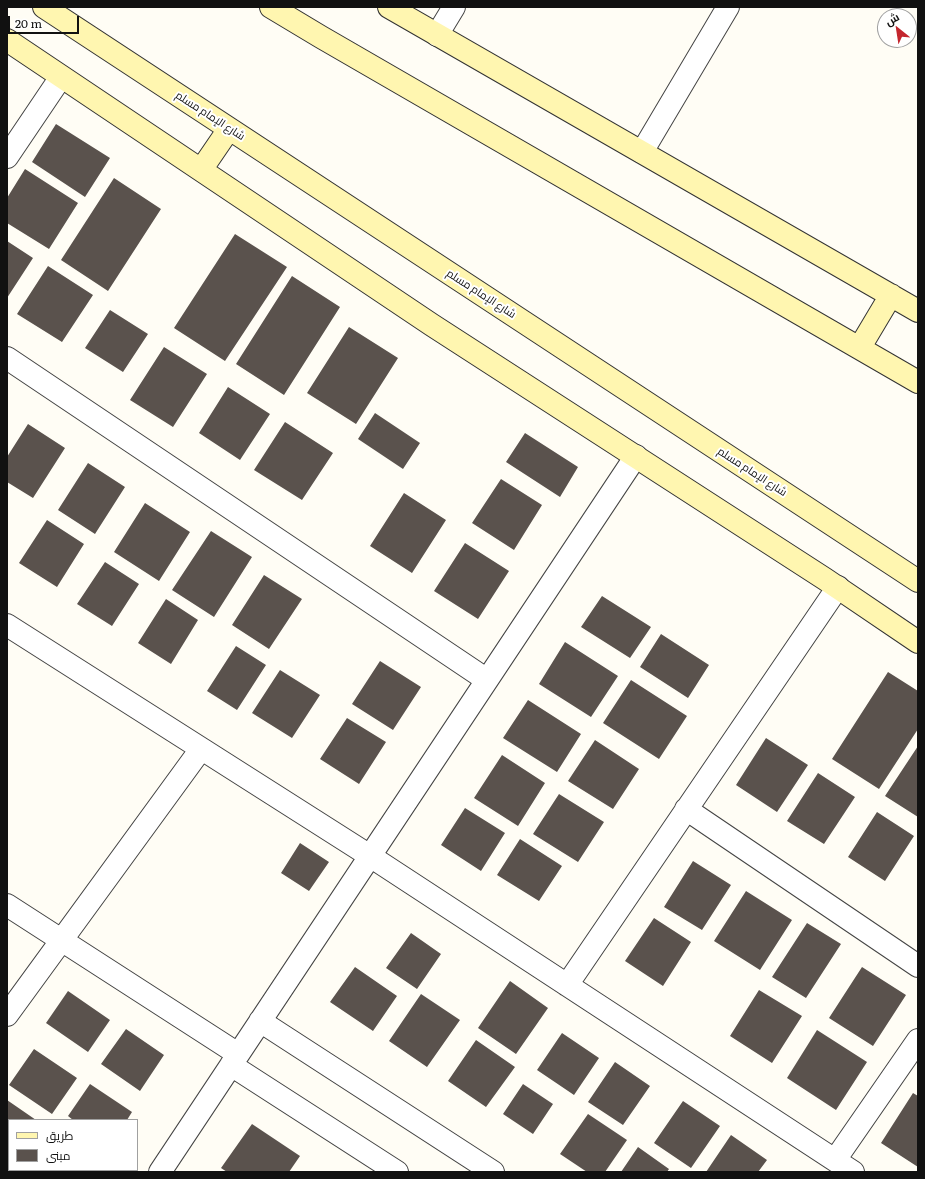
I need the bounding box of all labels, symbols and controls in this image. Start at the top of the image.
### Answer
scale bar [10,8,81,34]
north arrow [877,8,917,48]
text: ش [881,8,902,29]
text: 20 m [15,14,42,32]
street label: شارع الإمام مسلم [173,89,247,143]
street label: شارع الإمام مسلم [444,267,518,321]
street label: شارع الإمام مسلم [715,445,789,499]
legend [8,1119,138,1171]
text: طريق [46,1126,73,1144]
text: مبنى [46,1146,71,1164]

